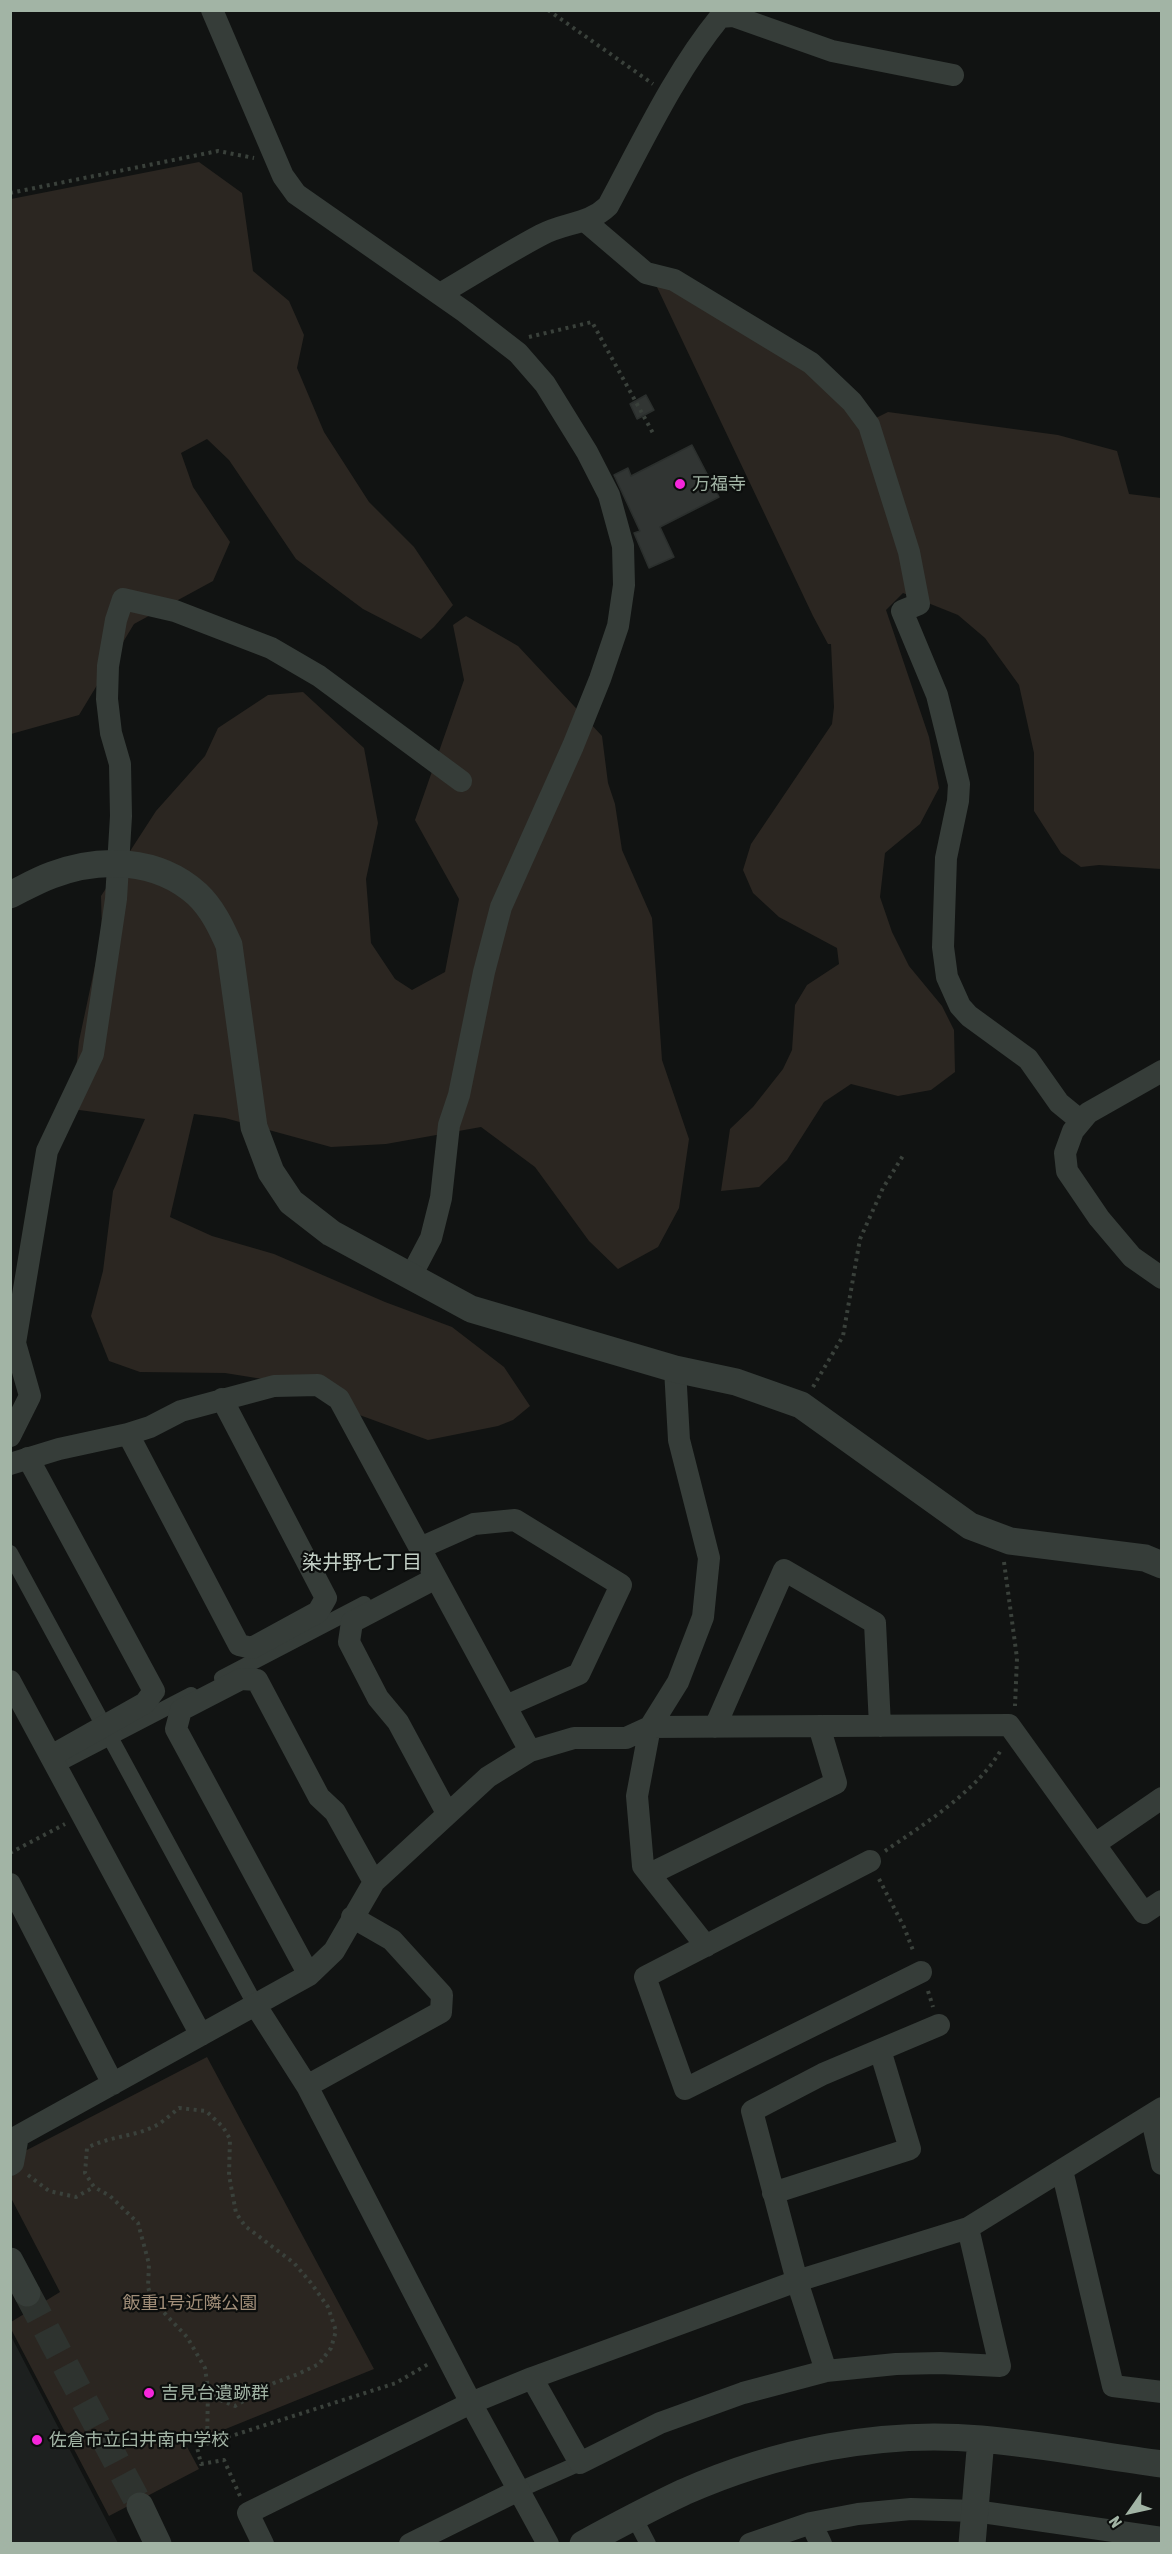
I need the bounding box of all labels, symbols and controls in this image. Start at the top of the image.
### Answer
place label: 万福寺 [692,473,746,495]
marker: 万福寺 [673,477,687,491]
district label: 染井野七丁目 [302,1551,422,1575]
park label: 飯重1号近隣公園 [123,2292,257,2314]
place label: 吉見台遺跡群 [161,2382,269,2404]
marker: 吉見台遺跡群 [142,2386,156,2400]
place label: 佐倉市立臼井南中学校 [49,2429,229,2451]
marker: 佐倉市立臼井南中学校 [30,2433,44,2447]
north arrow [1100,2482,1160,2542]
text: N [1105,2513,1125,2531]

